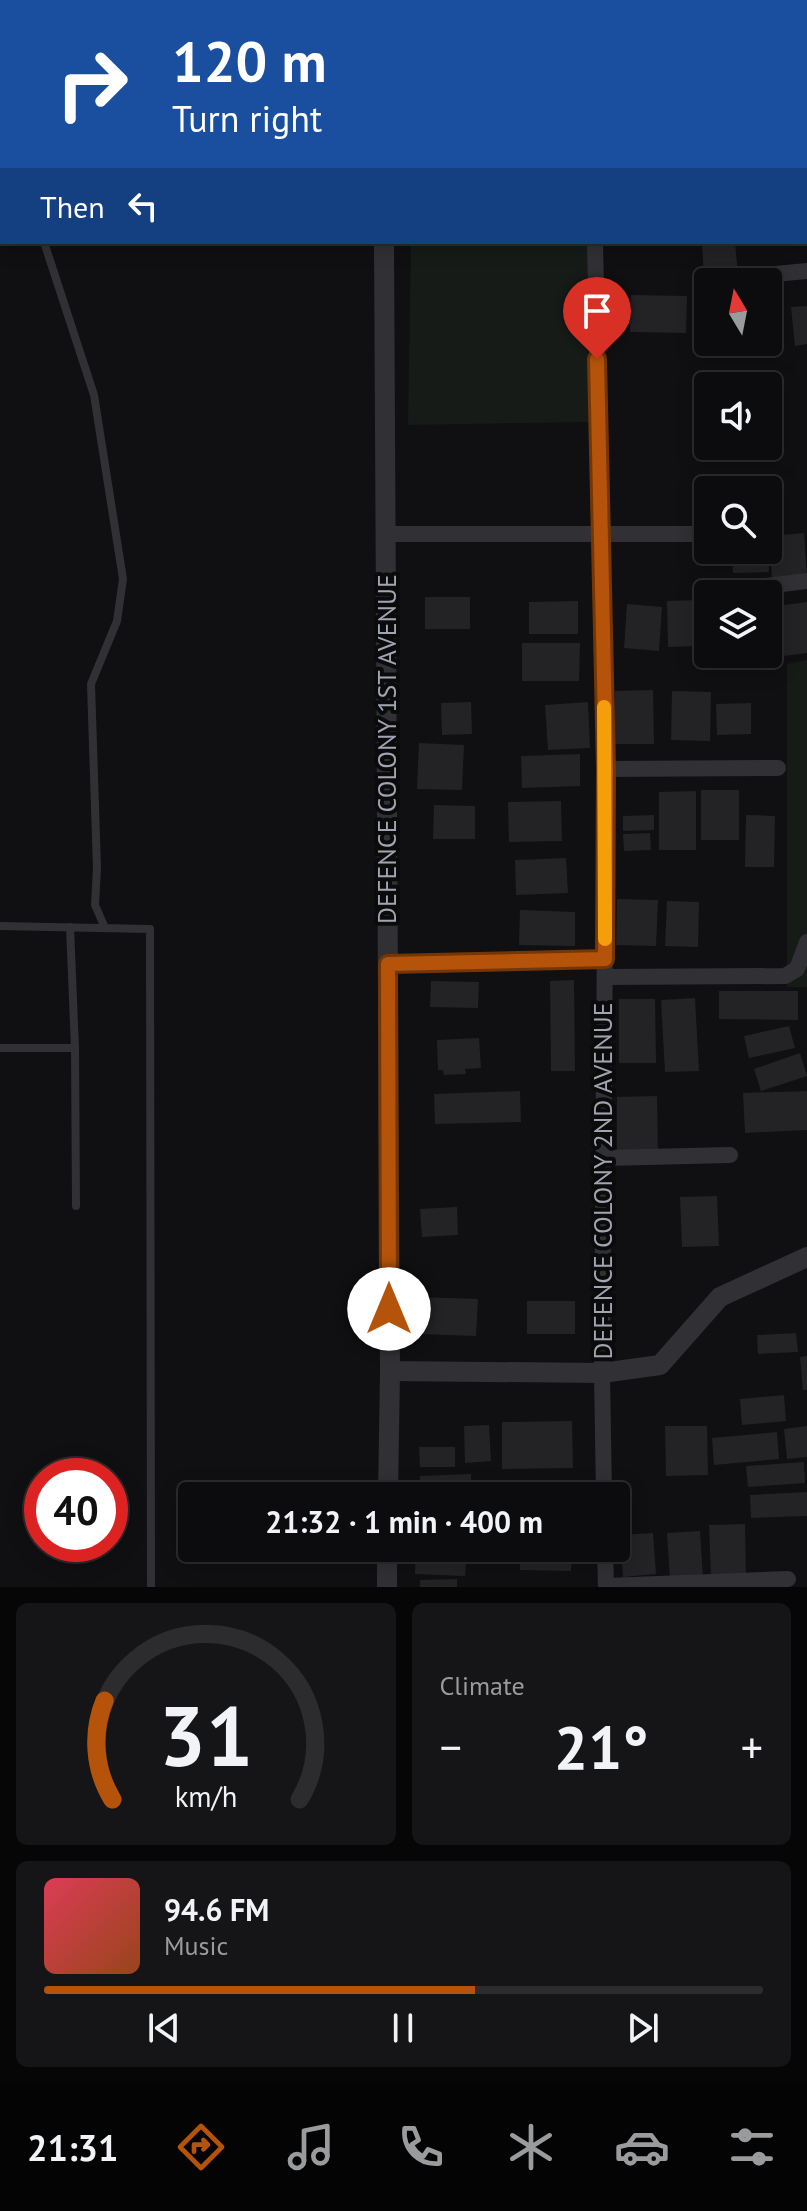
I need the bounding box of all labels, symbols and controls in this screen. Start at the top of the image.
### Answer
text: 120 m [172,25,327,97]
icon: right [40,32,144,136]
text: Turn right [172,95,322,142]
icon: left [121,184,165,228]
text: Then [40,187,105,226]
north arrow [694,268,782,356]
map controls [694,268,782,668]
pin [563,277,631,359]
icon: arrive [575,289,619,333]
button: sound [694,372,782,460]
button: search [694,476,782,564]
street label: DEFENCE COLONY 1ST AVENUE [370,574,403,924]
button: layers [694,580,782,668]
street label: DEFENCE COLONY 2ND AVENUE [586,1002,619,1360]
position arrow [347,1267,431,1351]
speed limit sign: 40 [24,1458,128,1562]
text: 21:32 · 1 min · 400 m [265,1502,543,1541]
text: Climate [440,1669,525,1702]
text: 31 [159,1681,253,1789]
text: 21° [554,1708,648,1786]
text: − [440,1718,462,1775]
text: + [741,1718,763,1775]
text: km/h [174,1778,237,1815]
text: 94.6 FM [164,1890,269,1929]
text: Music [164,1929,228,1962]
icon: previous [142,2006,186,2050]
icon: pause [381,2006,425,2050]
icon: next [621,2006,665,2050]
icon: directions [173,2119,229,2175]
icon: music [283,2119,339,2175]
icon: phone [393,2119,449,2175]
icon: climate [503,2119,559,2175]
icon: car [614,2119,670,2175]
icon: filters [724,2119,780,2175]
text: 21:31 [27,2124,118,2171]

